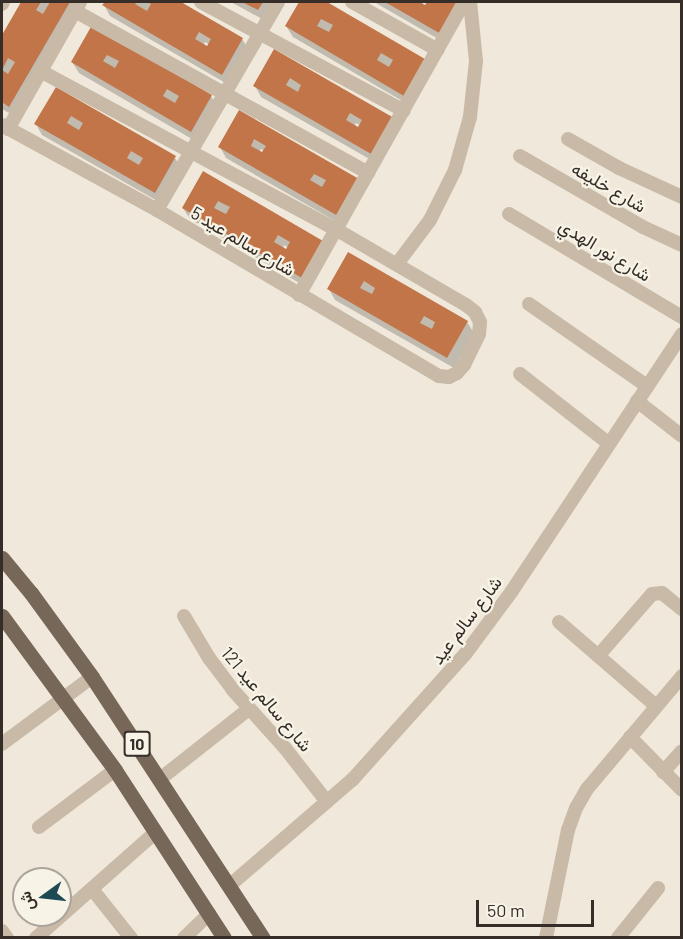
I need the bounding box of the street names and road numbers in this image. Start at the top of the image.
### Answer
street label: شارع خليفه [568,157,650,217]
street label: شارع سالم عيد 5 [187,202,299,280]
street label: شارع نور الهدي [555,214,655,286]
street label: شارع سالم عيد [426,572,506,668]
street label: شارع سالم عيد 121 [217,642,317,756]
road number: 10 [124,731,150,757]

